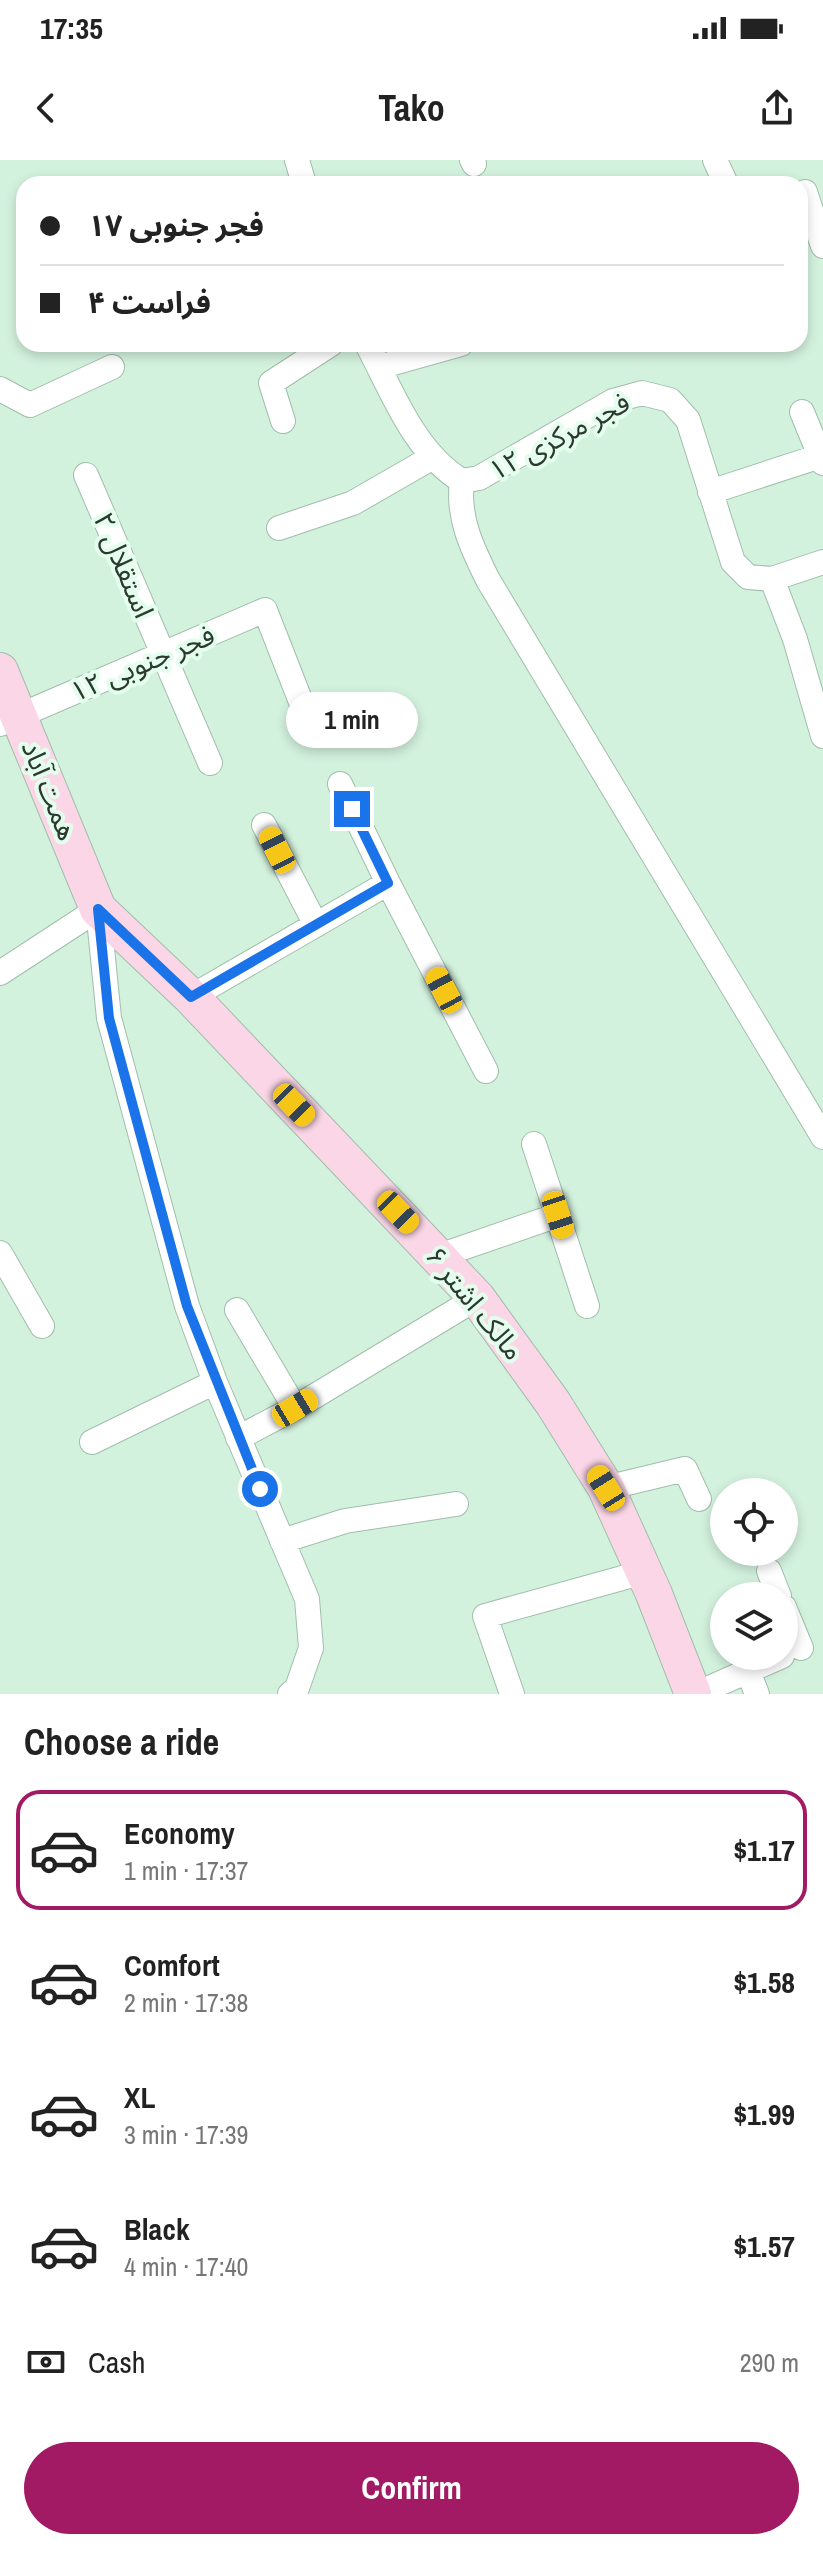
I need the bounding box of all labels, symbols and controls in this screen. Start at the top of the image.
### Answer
text: 17:35 [40,8,103,48]
text: Tako [378,84,445,132]
icon: back [24,86,68,130]
icon: share [755,86,799,130]
text: فجر جنوبی ۱۷ [88,205,264,245]
text: فراست ۴ [88,282,211,322]
street label: فجر مرکزی ۱۲ [482,383,636,489]
street label: استقلال ۲ [85,506,163,624]
street label: فجر جنوبی ۱۲ [64,615,220,711]
callout: 1 min [286,693,418,749]
text: 1 min [324,702,380,737]
street label: همت آباد [13,734,87,846]
route end [334,791,370,827]
car [255,823,299,877]
car [422,963,466,1017]
car [269,1079,319,1131]
car [373,1186,423,1238]
car [539,1188,577,1242]
street label: مالک اشتر ۶ [417,1238,533,1368]
car [268,1385,322,1431]
car [583,1461,629,1515]
route start [242,1471,278,1507]
map controls [710,1478,798,1670]
button: locate [710,1478,798,1566]
button: layers [710,1582,798,1670]
text: Choose a ride [24,1718,219,1766]
text: Economy [124,1813,235,1853]
icon: car [28,1814,100,1886]
text: $1.17 [733,1830,795,1870]
text: 1 min · 17:37 [124,1853,248,1888]
text: Comfort [124,1945,220,1985]
icon: car [28,1946,100,2018]
text: $1.58 [733,1962,795,2002]
text: 2 min · 17:38 [124,1985,248,2020]
text: XL [124,2077,155,2117]
icon: car [28,2078,100,2150]
text: $1.99 [733,2094,795,2134]
text: 3 min · 17:39 [124,2117,248,2152]
text: Black [124,2209,190,2249]
icon: car [28,2210,100,2282]
text: $1.57 [733,2226,795,2266]
text: 4 min · 17:40 [124,2249,248,2284]
icon: cash [24,2340,68,2384]
text: Cash [88,2342,145,2382]
text: 290 m [740,2345,799,2380]
button: Confirm [24,2442,799,2534]

